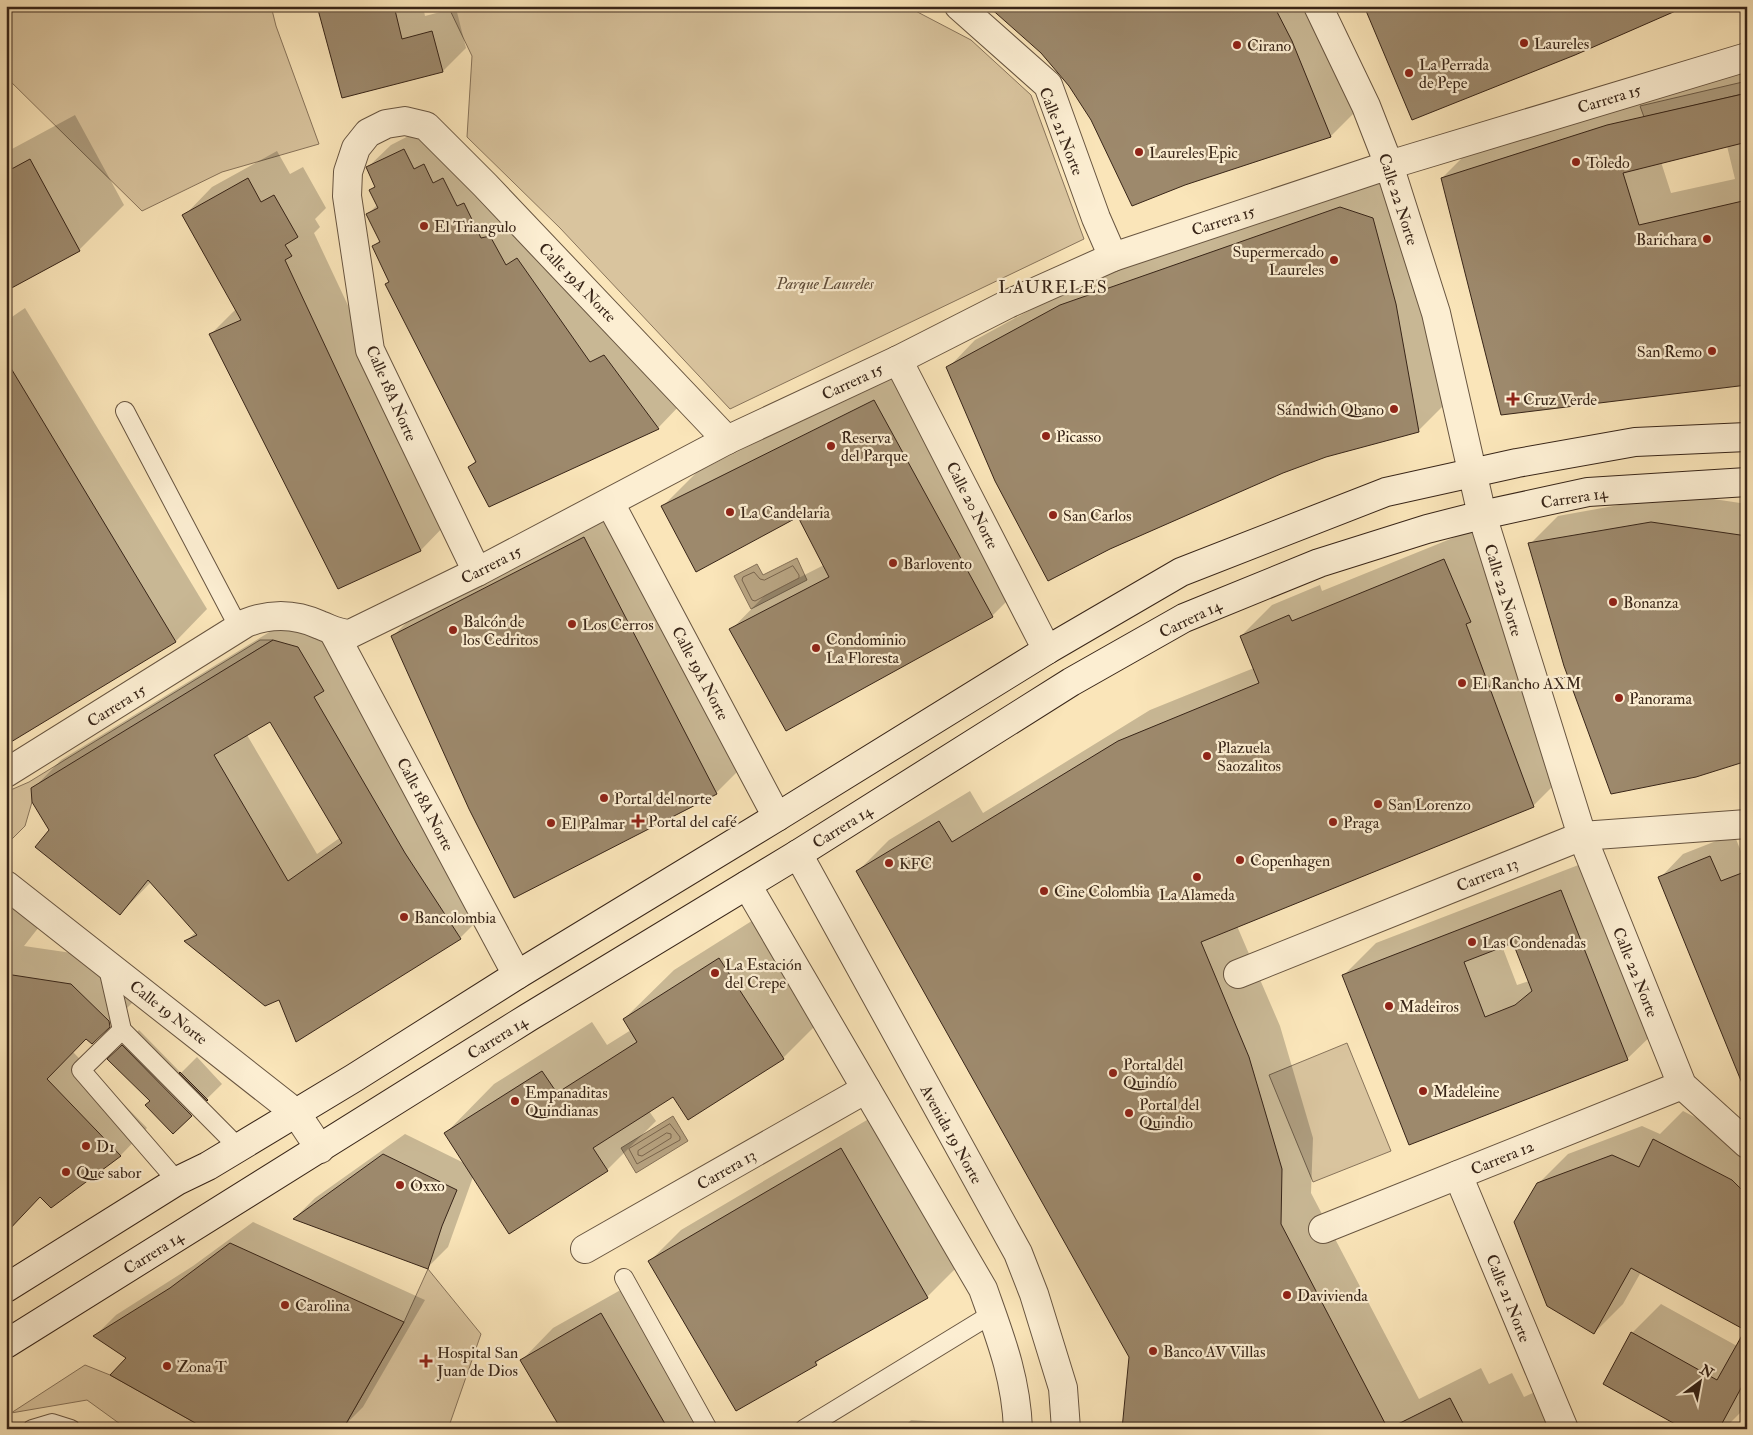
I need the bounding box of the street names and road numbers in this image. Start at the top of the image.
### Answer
street label: Carrera 15 [1575,80,1643,118]
street label: Calle 21 Norte [1034,84,1088,179]
street label: Calle 22 Norte [1374,151,1422,248]
street label: Carrera 15 [1189,201,1257,241]
street label: Calle 19A Norte [534,239,621,327]
street label: Calle 18A Norte [361,342,421,445]
street label: Carrera 15 [819,359,886,405]
street label: Calle 20 Norte [941,458,1003,553]
street label: Carrera 14 [1539,483,1610,513]
street label: Carrera 15 [458,541,525,589]
street label: Calle 22 Norte [1480,542,1527,639]
street label: Carrera 14 [1156,595,1226,643]
street label: Calle 19A Norte [667,623,733,724]
street label: Carrera 15 [84,680,150,732]
street label: Calle 18A Norte [392,754,458,855]
street label: Carrera 14 [809,800,877,853]
street label: Carrera 13 [1454,854,1521,896]
street label: Calle 22 Norte [1608,924,1662,1021]
street label: Calle 19 Norte [126,976,211,1050]
street label: Carrera 14 [464,1011,532,1064]
street label: Avenida 19 Norte [915,1081,987,1188]
street label: Carrera 12 [1468,1136,1537,1180]
street label: Carrera 13 [694,1145,759,1195]
street label: Carrera 14 [120,1226,188,1279]
street label: Calle 21 Norte [1481,1251,1535,1346]

